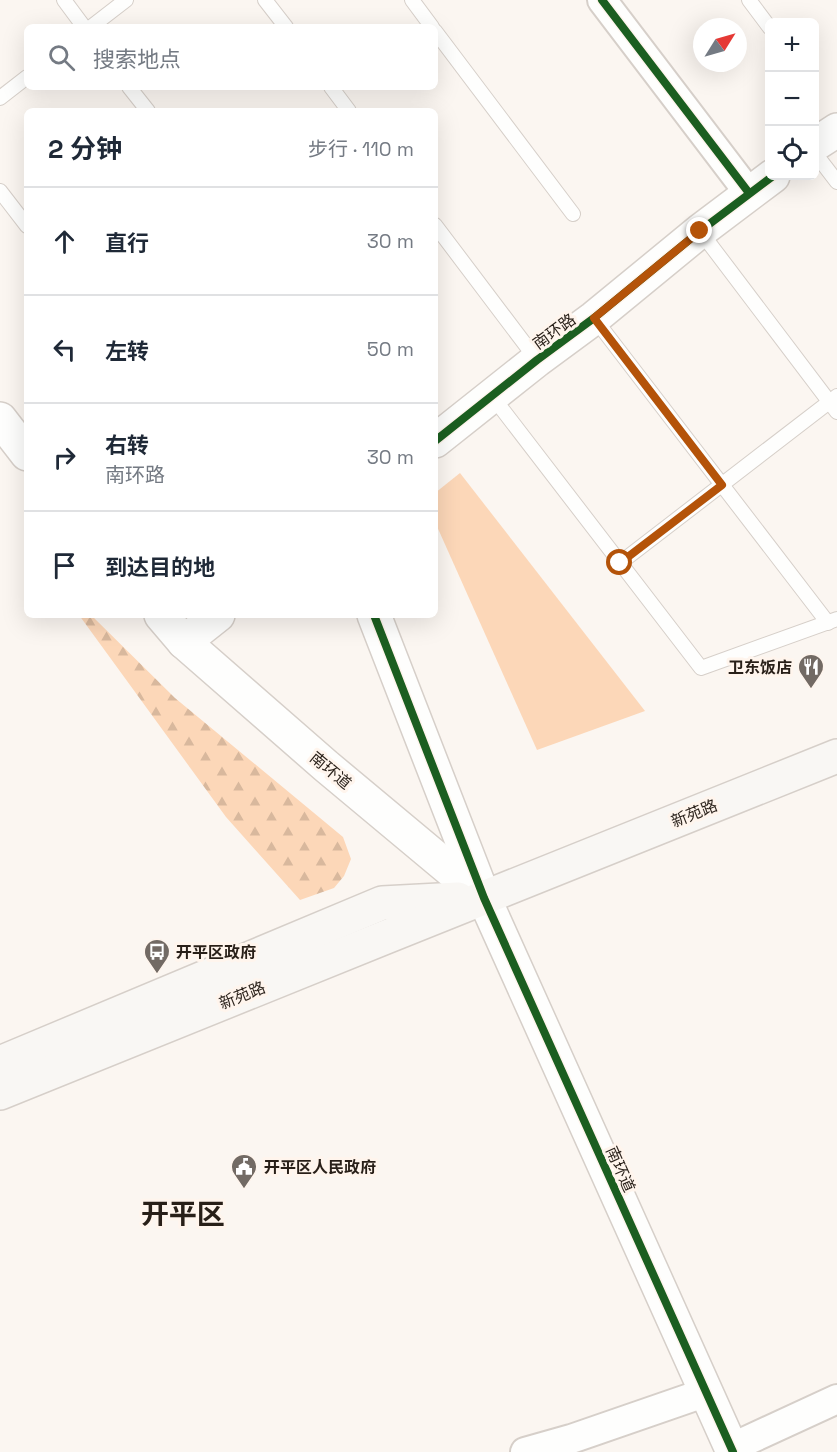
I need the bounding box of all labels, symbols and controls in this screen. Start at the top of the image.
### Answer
north arrow [693,18,747,72]
map controls [765,18,819,180]
button: + [765,18,819,72]
search box [24,24,438,90]
icon: search [45,41,78,74]
text: 搜索地点 [93,45,181,73]
button: − [765,72,819,126]
button: locate [765,126,819,180]
text: 2 分钟 [48,132,122,166]
text: 步行 · 110 m [308,136,414,162]
route end [686,217,712,243]
icon: ahead [48,225,81,258]
text: 30 m [367,228,414,254]
text: 直行 [105,229,149,257]
street label: 南环路 [529,309,580,354]
icon: left [48,333,81,366]
text: 50 m [367,336,414,362]
text: 左转 [105,337,149,365]
text: 右转 [105,431,149,459]
icon: right [48,441,81,474]
text: 30 m [367,444,414,470]
text: 南环路 [105,462,165,488]
icon: arrive [48,549,81,582]
route start [606,549,632,575]
text: 到达目的地 [105,553,215,581]
restaurant icon: 卫东饭店 [796,652,826,690]
place label: 卫东饭店 [728,657,792,678]
street label: 南环道 [306,747,356,794]
street label: 新苑路 [668,795,720,832]
bus stop icon: 开平区政府 [142,937,172,975]
place label: 开平区政府 [176,942,256,963]
street label: 新苑路 [216,977,268,1014]
street label: 南环道 [601,1143,640,1195]
public building icon: 开平区人民政府 [229,1152,259,1190]
place label: 开平区人民政府 [264,1157,376,1178]
district label: 开平区 [141,1196,225,1232]

